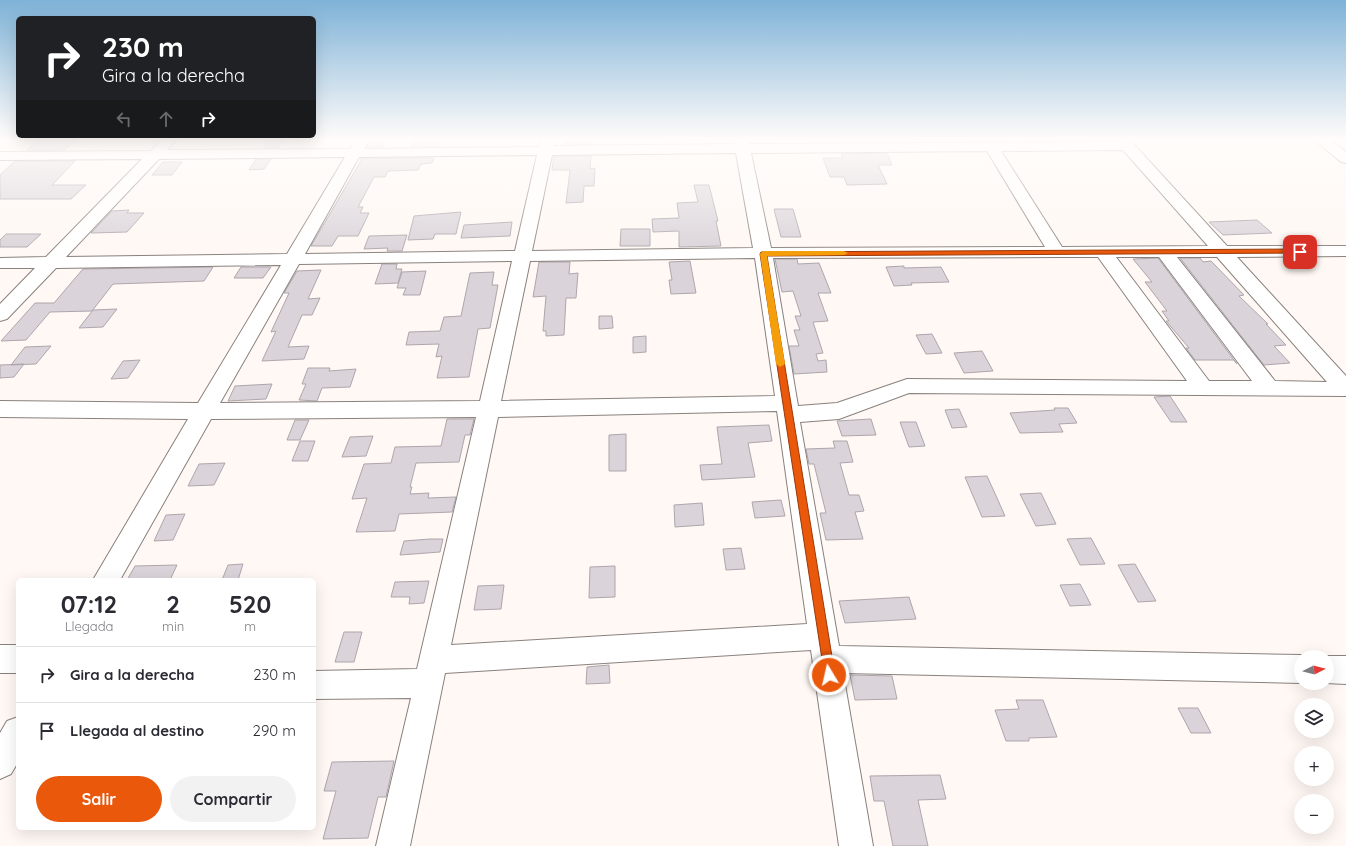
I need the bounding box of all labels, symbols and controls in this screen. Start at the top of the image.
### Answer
text: 230 m [102,29,184,64]
icon: right [36,32,88,84]
text: Gira a la derecha [102,64,245,87]
icon: left [113,108,135,130]
icon: ahead [155,108,177,130]
icon: right [197,108,219,130]
pin [1283,235,1317,269]
icon: arrive [1289,241,1311,263]
text: 07:12 [61,589,117,619]
text: 2 [166,589,180,619]
text: 520 [229,589,271,619]
text: Llegada [65,618,113,634]
text: min [162,618,184,634]
text: m [244,618,256,634]
north arrow [1294,650,1334,690]
map controls [1294,650,1334,834]
position arrow [808,654,850,696]
icon: right [36,664,58,686]
text: Gira a la derecha [70,665,195,684]
text: 230 m [253,665,296,684]
button: layers [1294,698,1334,738]
icon: arrive [36,720,58,742]
text: Llegada al destino [70,721,204,740]
text: 290 m [253,721,296,740]
button: + [1294,746,1334,786]
button: Salir [36,776,162,822]
button: Compartir [170,776,296,822]
button: − [1294,794,1334,834]

